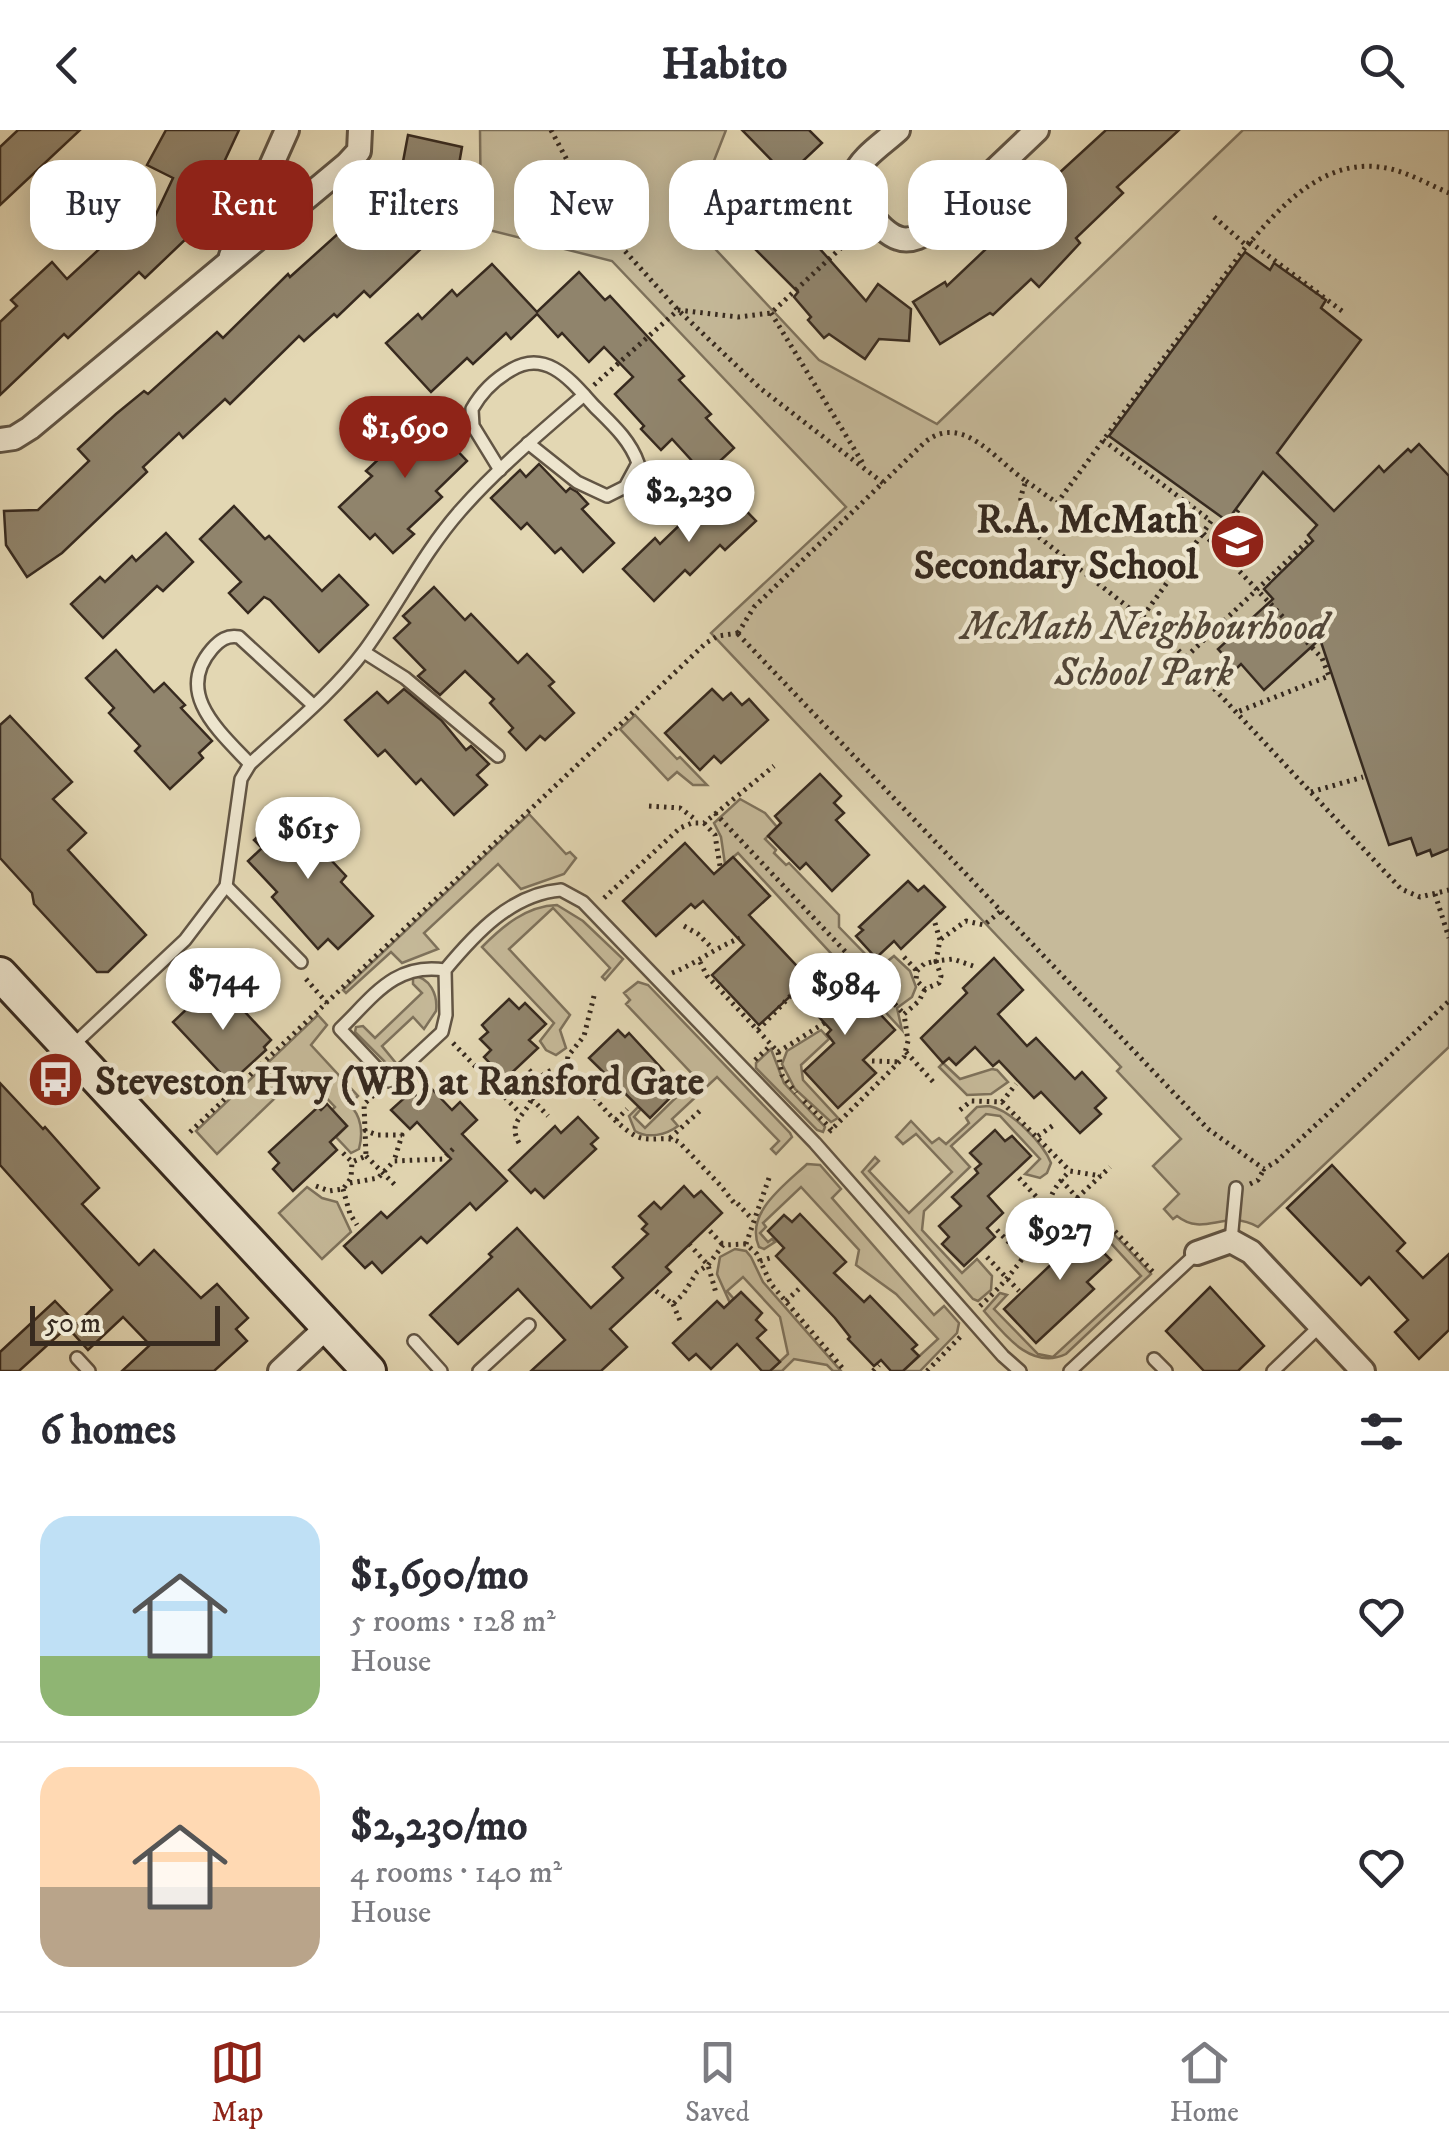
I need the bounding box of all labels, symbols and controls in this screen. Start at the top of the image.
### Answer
text: Habito [662,37,787,93]
icon: back [40,38,95,93]
icon: search [1354,38,1409,93]
chip: Buy [30,160,156,250]
chip: Rent [176,160,313,250]
chip: Filters [333,160,494,250]
chip: New [514,160,649,250]
chip: Apartment [669,160,888,250]
chip: House [908,160,1067,250]
pin: $1,690 [324,396,486,481]
text: $1,690 [361,408,449,448]
pin: $2,230 [608,460,770,545]
text: $2,230 [645,472,733,512]
place label: R.A. McMath Secondary School [914,496,1199,592]
school or university icon: R.A. McMath Secondary School [1207,511,1267,571]
park label: McMath Neighbourhood School Park [958,603,1333,699]
pin: $615 [249,797,367,882]
text: $615 [277,809,339,849]
pin: $744 [164,948,282,1033]
pin: $984 [786,953,904,1038]
text: $744 [188,960,258,1000]
text: $984 [811,965,879,1005]
bus stop icon: Steveston Hwy (WB) at Ransford Gate [26,1050,86,1110]
place label: Steveston Hwy (WB) at Ransford Gate [95,1058,705,1108]
pin: $927 [1001,1198,1119,1283]
text: $927 [1027,1210,1093,1250]
scale bar [30,1301,220,1346]
text: 50 m [45,1306,101,1341]
icon: filters [1354,1404,1409,1459]
text: 6 homes [40,1405,176,1457]
text: $1,690/mo [350,1550,528,1602]
icon: home [120,1556,240,1676]
icon: heart [1354,1589,1409,1644]
text: 5 rooms · 128 m² [350,1602,556,1642]
text: House [350,1642,431,1682]
text: $2,230/mo [350,1801,527,1853]
icon: home [120,1807,240,1927]
icon: heart [1354,1840,1409,1895]
text: 4 rooms · 140 m² [350,1853,562,1893]
text: House [350,1893,431,1933]
tab: Map [210,2035,265,2130]
tab: Saved [685,2035,750,2130]
tab: Home [1170,2035,1239,2130]

